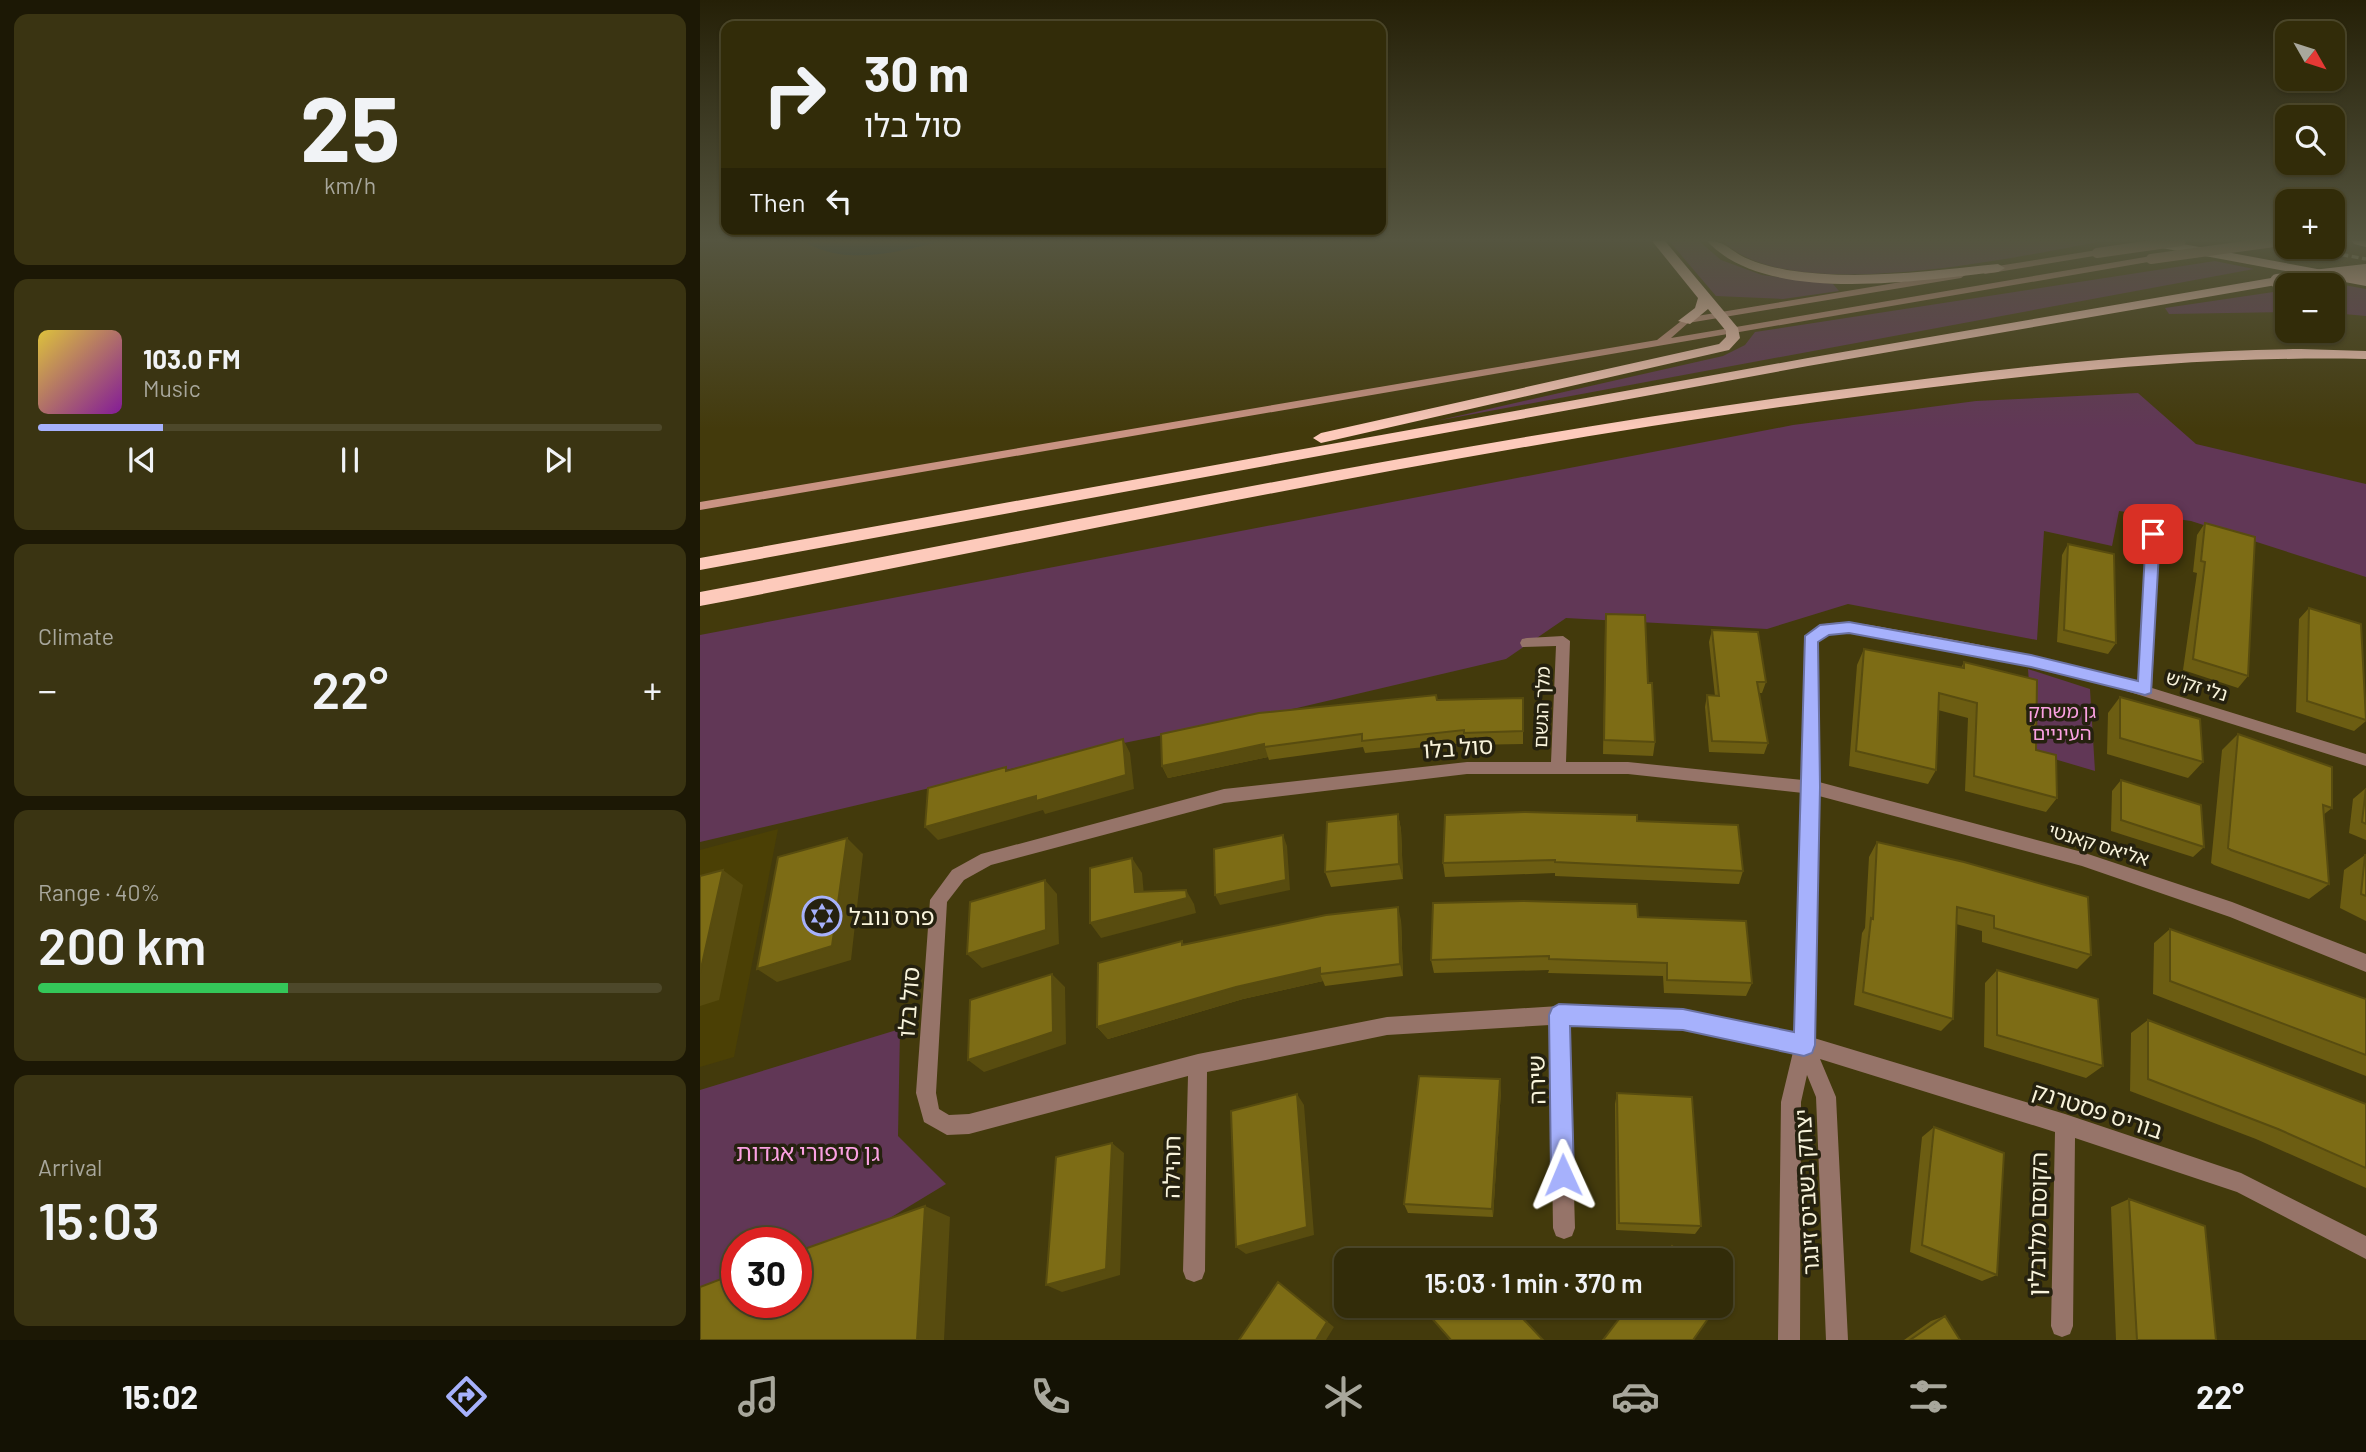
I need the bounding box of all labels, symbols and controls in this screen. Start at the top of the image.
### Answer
north arrow [2275,21,2345,91]
map controls [2275,21,2345,343]
text: 30 m [864,43,969,102]
icon: right [749,49,840,140]
text: 25 [300,71,400,180]
text: סול בלו [864,105,962,143]
button: search [2275,105,2345,175]
text: km/h [324,171,376,199]
icon: left [820,182,858,220]
text: Then [749,186,806,217]
button: + [2275,189,2345,259]
button: − [2275,273,2345,343]
text: 103.0 FM [143,343,241,374]
text: Music [143,374,201,402]
icon: previous [123,441,161,479]
icon: pause [331,441,369,479]
icon: next [539,441,577,479]
pin [2123,504,2183,564]
icon: arrive [2134,515,2172,553]
text: Climate [38,622,114,650]
text: 22° [312,657,388,719]
street label: נלי זק"ש [2163,665,2231,705]
text: − [38,666,57,712]
text: + [643,666,662,712]
street label: מלך הגשם [1528,666,1554,748]
park label: גן משחק העיניים [2028,699,2096,744]
street label: סול בלו [1422,731,1494,763]
street label: אליאס קאנטי [2046,818,2152,870]
text: Range · 40% [38,878,160,906]
synagogue icon: פרס נובל [801,895,843,937]
place label: פרס נובל [849,902,935,930]
text: 200 km [38,913,206,975]
street label: סול בלו [892,966,924,1038]
street label: שירה [1522,1055,1550,1105]
street label: בוריס פסטרנק [2029,1076,2167,1144]
street label: יצחק בשביס זינגר [1788,1108,1824,1276]
street label: תהילה [1156,1135,1186,1199]
park label: גן סיפורי אגדות [736,1138,880,1166]
position arrow [1526,1138,1600,1212]
street label: הקוסם מלובלין [2022,1152,2052,1296]
text: Arrival [38,1153,102,1181]
text: 15:03 [38,1188,160,1250]
speed limit sign: 30 [721,1227,812,1318]
text: 15:03 · 1 min · 370 m [1424,1267,1643,1298]
icon: directions [442,1372,491,1421]
icon: music [734,1372,783,1421]
icon: phone [1026,1372,1075,1421]
icon: climate [1319,1372,1368,1421]
icon: car [1611,1372,1660,1421]
icon: filters [1904,1372,1953,1421]
text: 15:02 [122,1377,198,1415]
text: 22° [2196,1377,2244,1415]

